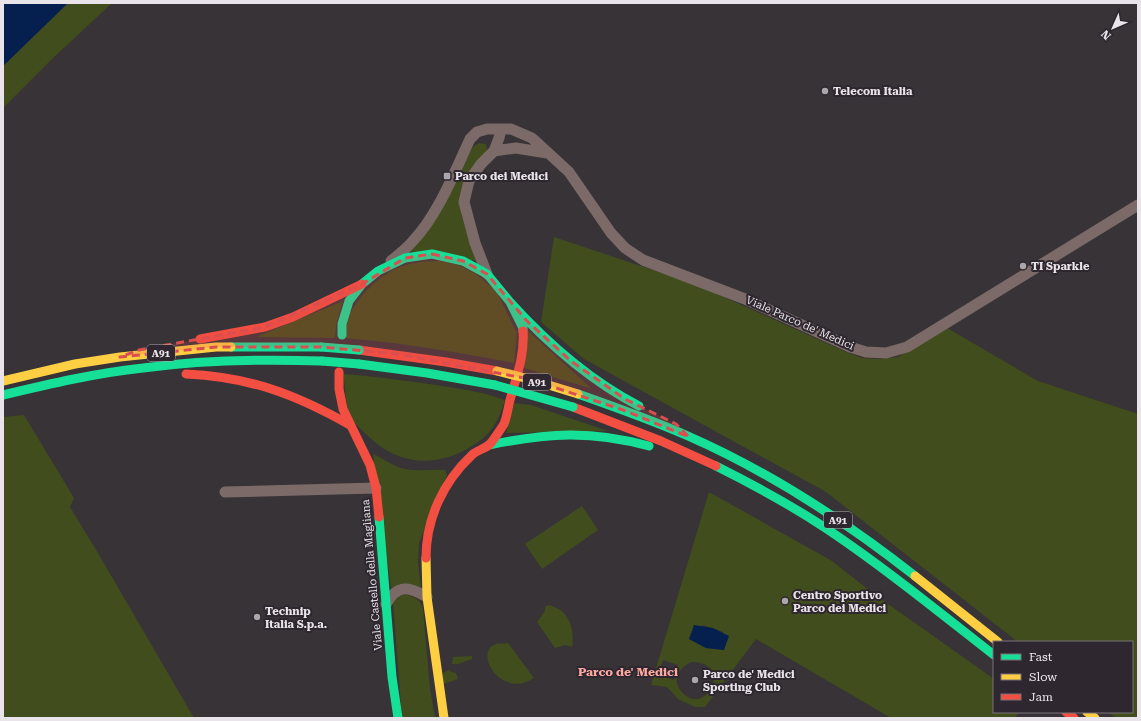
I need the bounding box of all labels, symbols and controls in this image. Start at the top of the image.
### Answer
north arrow [1093,8,1133,48]
text: N [1098,27,1114,42]
place label: Telecom Italia [833,85,913,98]
marker: Telecom Italia [820,86,830,96]
place label: Parco dei Medici [455,170,549,183]
marker: Parco dei Medici [442,171,452,181]
place label: TI Sparkle [1031,260,1090,273]
marker: TI Sparkle [1018,261,1028,271]
street label: Viale Parco de' Medici [744,293,857,353]
road number: A91 [147,345,175,361]
road number: A91 [523,374,551,390]
street label: Viale Castello della Magliana [359,499,385,651]
road number: A91 [824,512,852,528]
place label: Centro Sportivo Parco dei Medici [793,589,887,615]
marker: Centro Sportivo Parco dei Medici [780,596,790,606]
place label: Technip Italia S.p.a. [265,605,327,631]
marker: Technip Italia S.p.a. [252,612,262,622]
legend [993,641,1133,713]
text: Fast [1029,650,1053,664]
district label: Parco de' Medici [578,665,678,679]
place label: Parco de' Medici Sporting Club [703,668,795,694]
text: Slow [1029,670,1057,684]
marker: Parco de' Medici Sporting Club [690,675,700,685]
text: Jam [1029,690,1053,704]

